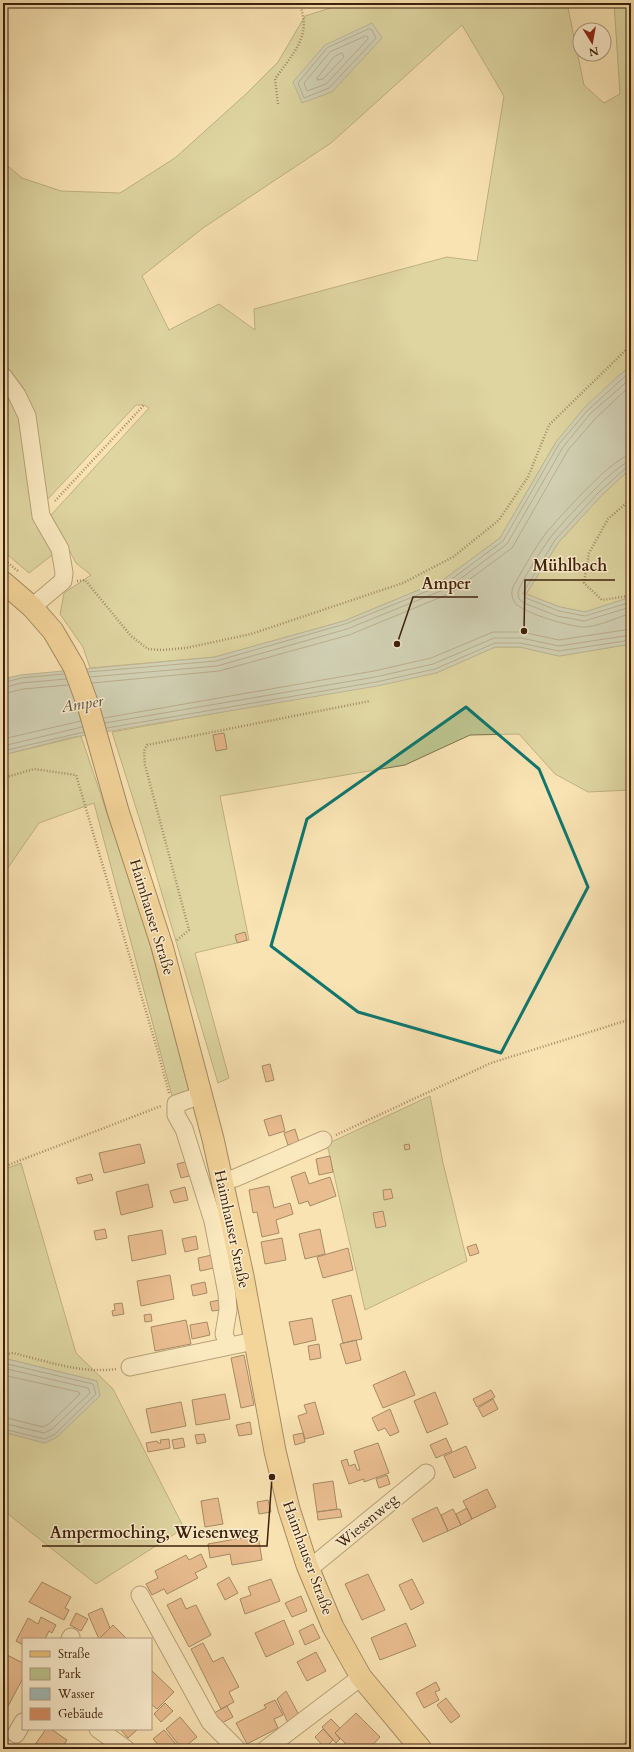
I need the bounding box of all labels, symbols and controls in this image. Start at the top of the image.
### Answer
north arrow [572,22,612,62]
text: N [587,43,600,60]
callout: Mühlbach [525,552,615,580]
text: Mühlbach [533,555,607,577]
callout: Amper [413,569,478,597]
text: Amper [421,573,471,595]
water label: Amper [58,690,106,718]
street label: Haimhauser Straße [125,857,179,978]
street label: Haimhauser Straße [210,1168,254,1290]
street label: Wiesenweg [331,1489,403,1553]
street label: Haimhauser Straße [278,1498,338,1618]
callout: Ampermoching, Wiesenweg [42,1518,267,1546]
text: Ampermoching, Wiesenweg [50,1522,259,1544]
legend [22,1638,152,1730]
text: Straße [58,1646,90,1662]
text: Park [58,1666,82,1682]
text: Wasser [57,1686,95,1702]
text: Gebäude [58,1706,103,1722]

